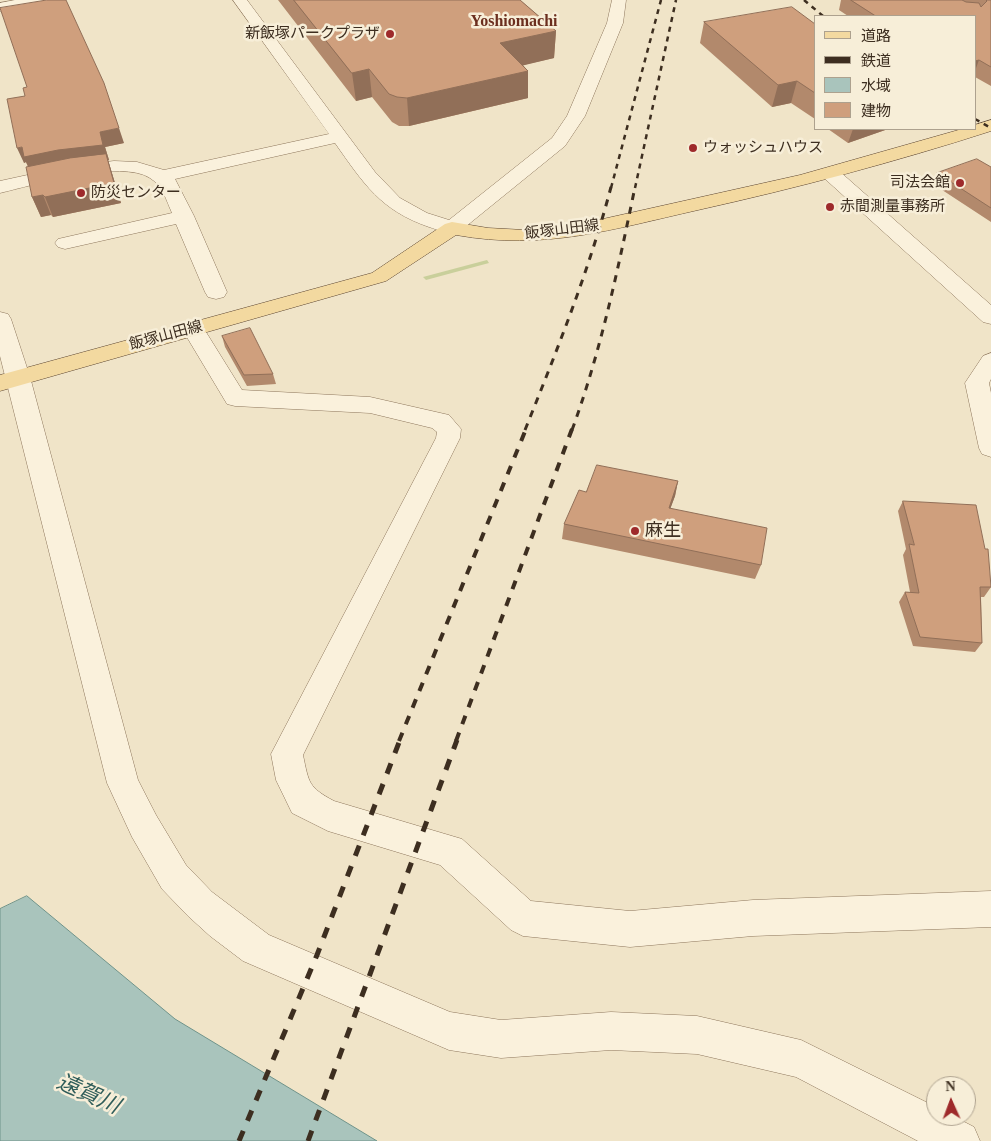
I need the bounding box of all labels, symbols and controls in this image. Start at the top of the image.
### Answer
district label: Yoshiomachi [470,12,558,32]
legend [814,15,976,130]
place label: 新飯塚パークプラザ [245,25,380,43]
marker: 新飯塚パークプラザ [384,28,396,40]
text: 道路 [861,28,891,44]
text: 鉄道 [861,53,891,69]
text: 水域 [861,78,891,94]
text: 建物 [861,103,891,119]
place label: ウォッシュハウス [703,139,823,157]
marker: ウォッシュハウス [687,142,699,154]
place label: 司法会館 [890,174,950,192]
marker: 司法会館 [954,177,966,189]
place label: 防災センター [91,184,181,202]
marker: 防災センター [75,187,87,199]
place label: 赤間測量事務所 [840,198,945,216]
marker: 赤間測量事務所 [824,201,836,213]
street label: 飯塚山田線 [524,216,600,244]
street label: 飯塚山田線 [127,318,205,354]
place label: 麻生 [645,520,681,542]
marker: 麻生 [629,525,641,537]
water label: 遠賀川 [52,1070,124,1120]
north arrow [926,1076,976,1126]
text: N [945,1079,956,1094]

